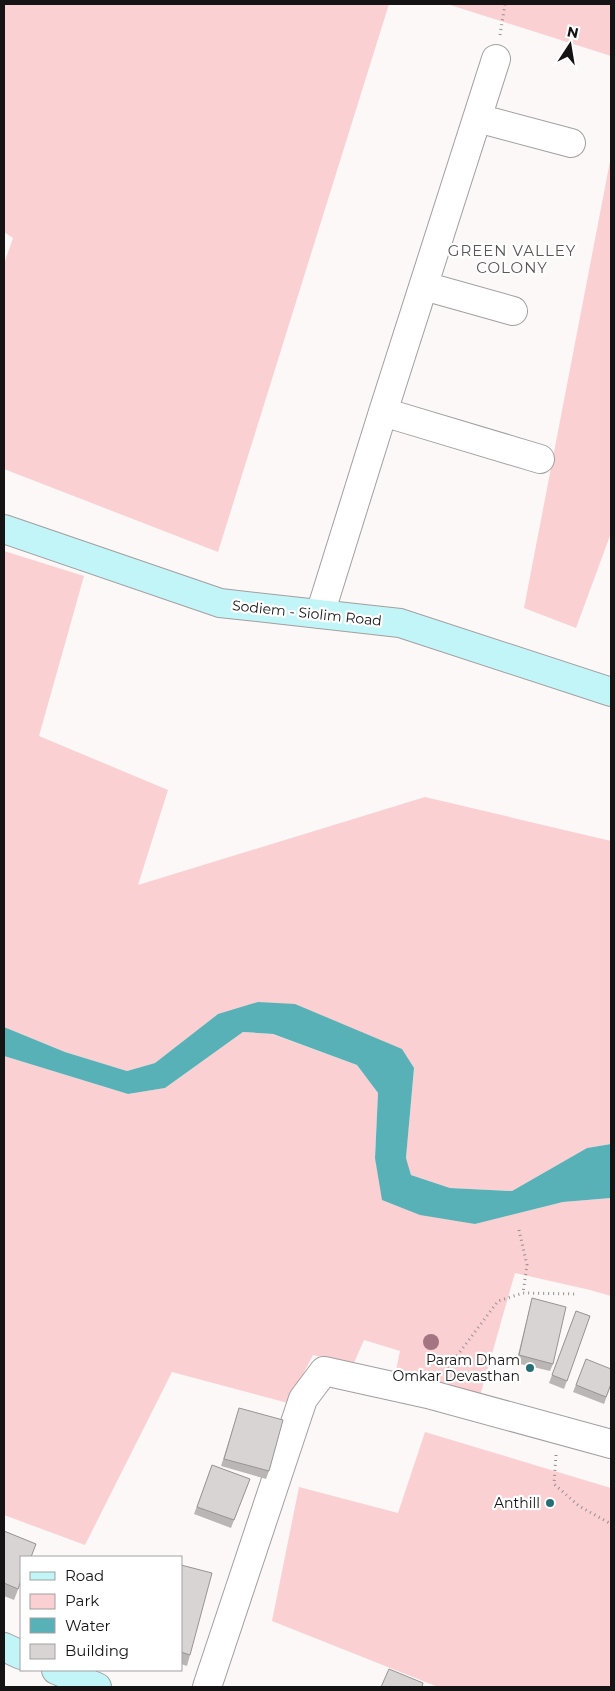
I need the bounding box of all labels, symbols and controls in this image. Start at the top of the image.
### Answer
north arrow [545,20,595,70]
text: N [565,22,580,42]
district label: GREEN VALLEY COLONY [448,241,576,277]
street label: Sodiem - Siolim Road [231,596,383,630]
place label: Param Dham Omkar Devasthan [392,1351,520,1385]
marker: Param Dham Omkar Devasthan [524,1362,536,1374]
place label: Anthill [494,1494,540,1512]
marker: Anthill [544,1497,556,1509]
legend [20,1556,182,1671]
text: Road [65,1566,104,1585]
text: Park [65,1591,99,1610]
text: Water [65,1616,111,1635]
text: Building [65,1641,129,1660]

